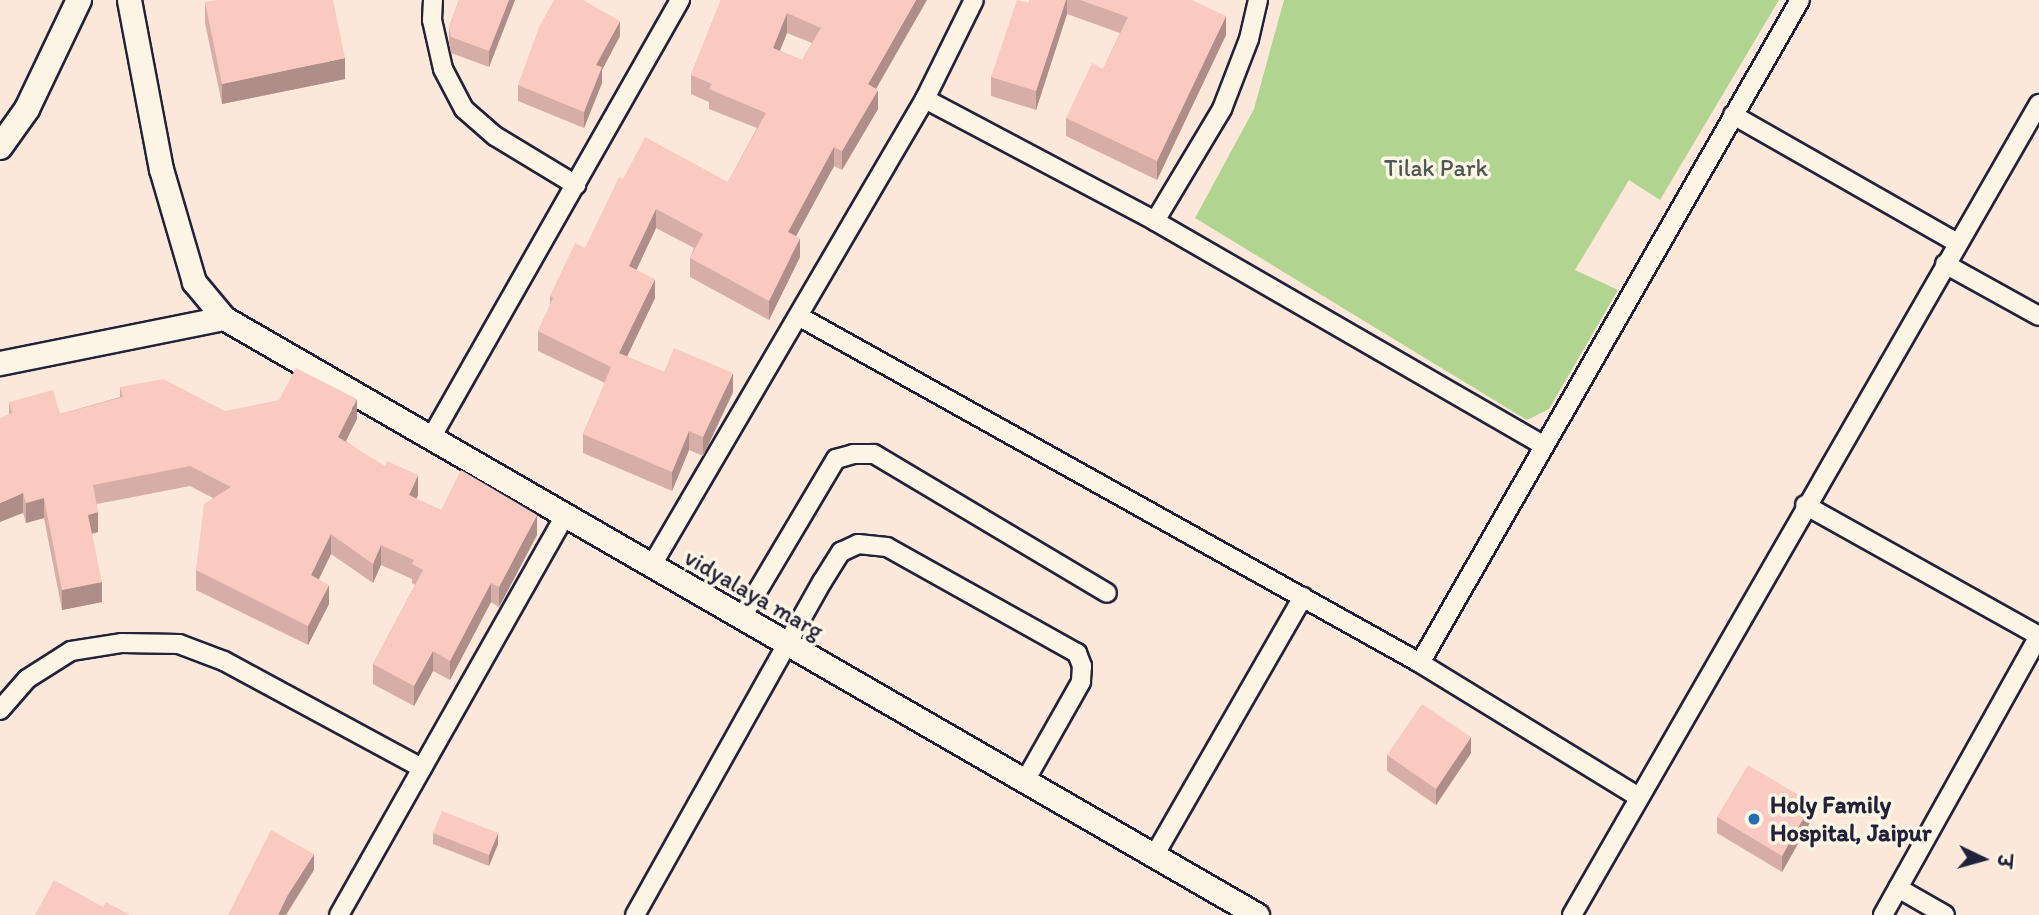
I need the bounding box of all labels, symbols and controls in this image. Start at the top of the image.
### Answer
park label: Tilak Park [1384,154,1488,182]
street label: vidyalaya marg [679,543,829,645]
place label: Holy Family Hospital, Jaipur [1770,791,1932,847]
marker: Holy Family Hospital, Jaipur [1744,809,1764,829]
north arrow [1948,824,2018,894]
text: उ [1992,854,2016,868]

